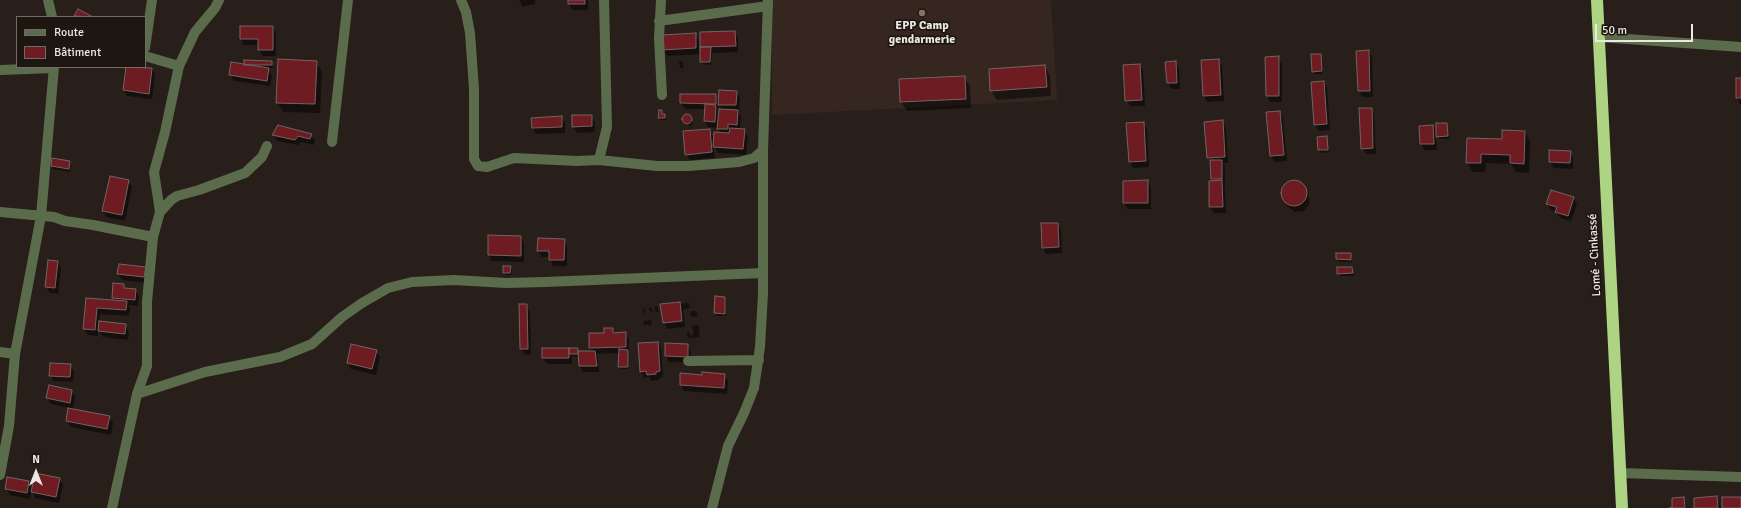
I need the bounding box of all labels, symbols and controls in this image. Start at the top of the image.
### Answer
marker: EPP Camp gendarmerie [917,8,927,18]
legend [16,16,146,68]
scale bar [1597,16,1695,42]
place label: EPP Camp gendarmerie [889,19,955,47]
text: 50 m [1602,23,1627,38]
text: Route [54,25,84,40]
text: Bâtiment [54,45,101,60]
street label: Lomé - Cinkassé [1586,213,1604,297]
north arrow [16,452,56,492]
text: N [32,453,40,466]

